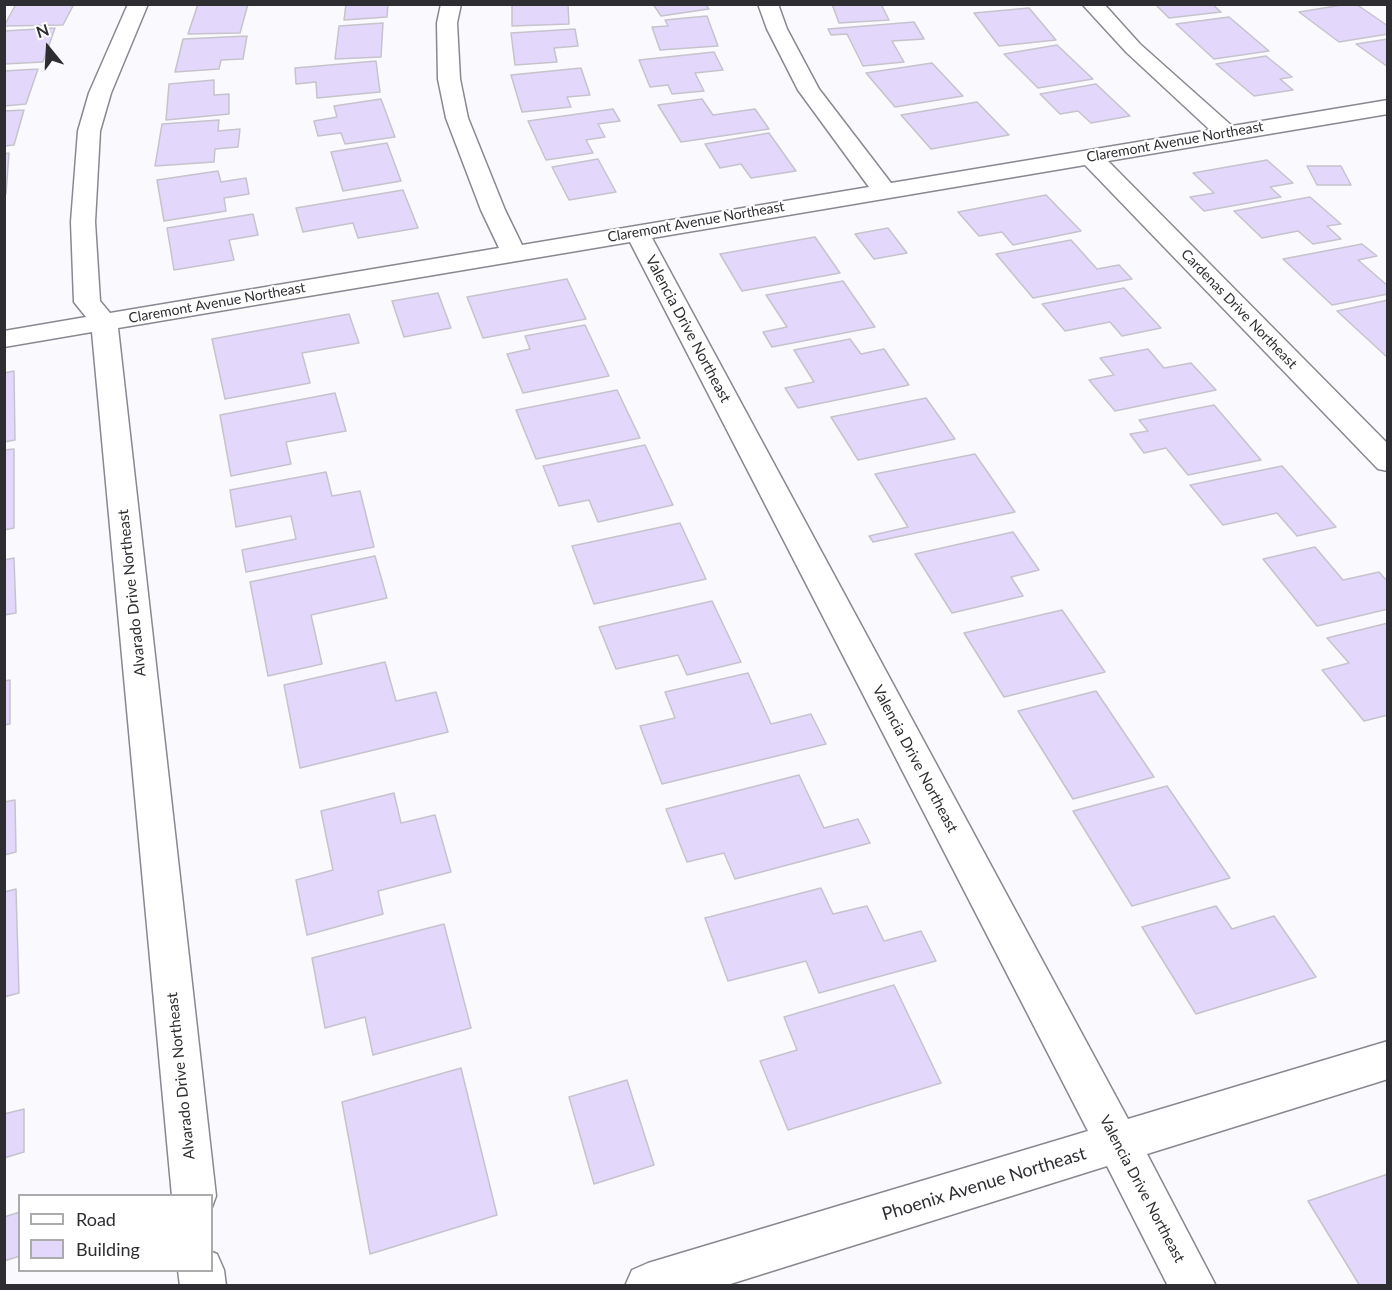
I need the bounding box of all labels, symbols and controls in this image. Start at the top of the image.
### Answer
north arrow [18,18,78,78]
text: N [33,19,51,41]
street label: Claremont Avenue Northeast [1085,118,1265,166]
street label: Claremont Avenue Northeast [606,198,786,246]
street label: Cardenas Drive Northeast [1178,246,1300,372]
street label: Valencia Drive Northeast [642,252,734,406]
street label: Claremont Avenue Northeast [127,279,307,327]
street label: Alvarado Drive Northeast [114,509,150,677]
street label: Valencia Drive Northeast [869,682,961,836]
street label: Alvarado Drive Northeast [163,992,199,1160]
street label: Valencia Drive Northeast [1096,1112,1188,1266]
street label: Phoenix Avenue Northeast [879,1143,1089,1225]
legend [18,1194,213,1272]
text: Road [76,1208,116,1230]
text: Building [76,1238,140,1260]

